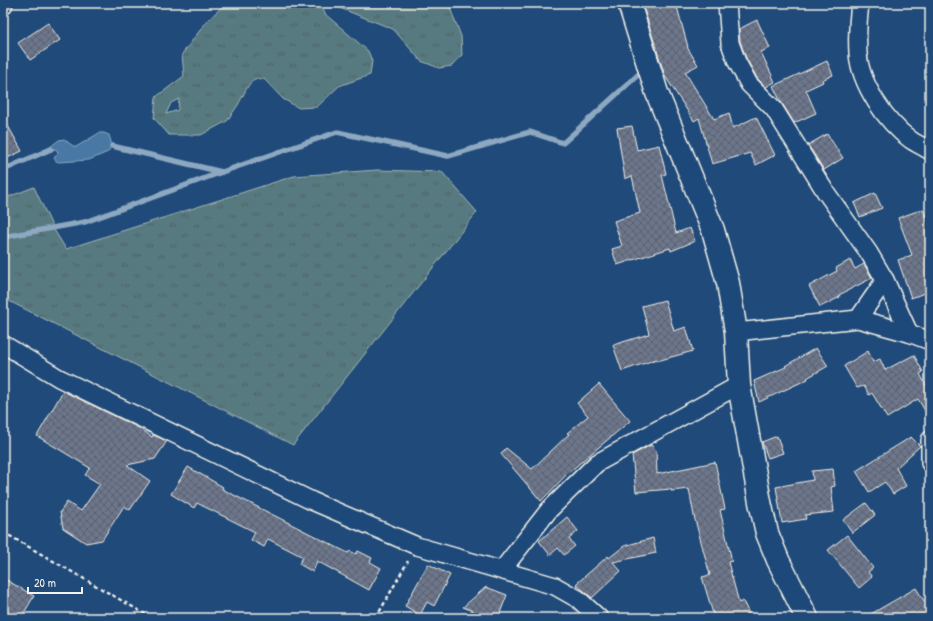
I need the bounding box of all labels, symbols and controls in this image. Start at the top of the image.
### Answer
scale bar [28,569,82,595]
text: 20 m [34,574,56,591]

